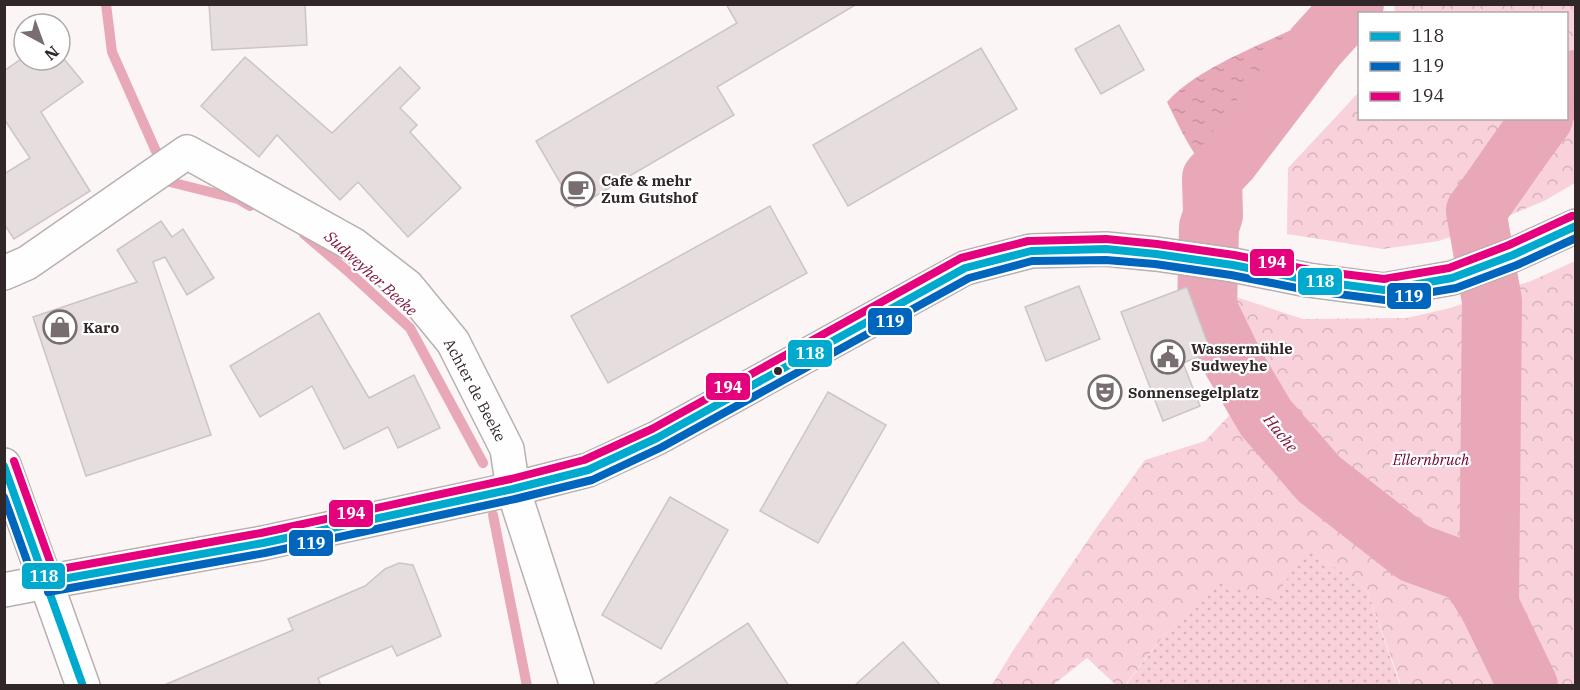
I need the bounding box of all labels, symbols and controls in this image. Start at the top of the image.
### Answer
north arrow [12,12,72,72]
legend [1358,12,1568,120]
text: 118 [1412,24,1444,47]
text: N [41,42,63,65]
text: 119 [1412,54,1444,77]
text: 194 [1412,84,1444,107]
cafe icon: Cafe & mehr Zum Gutshof [560,171,596,207]
place label: Cafe & mehr Zum Gutshof [601,171,699,207]
water label: Sudweyher Beeke [320,225,422,320]
line badge: 194 [1249,248,1295,277]
text: 194 [1258,252,1287,272]
line badge: 118 [1297,267,1343,296]
text: 118 [1306,271,1335,291]
line badge: 119 [1386,282,1432,310]
text: 119 [1395,286,1423,306]
line badge: 119 [867,307,913,336]
shop icon: Karo [42,309,78,345]
text: 119 [876,311,904,331]
place label: Karo [83,318,119,337]
street label: Achter de Beeke [440,335,510,445]
line badge: 118 [787,339,833,368]
public building icon: Wassermühle Sudweyhe [1150,339,1186,375]
place label: Wassermühle Sudweyhe [1191,339,1293,375]
text: 118 [796,343,825,363]
unlabelled marker [772,365,784,377]
line badge: 194 [705,372,751,401]
theatre icon: Sonnensegelplatz [1087,374,1123,410]
text: 194 [714,377,743,397]
place label: Sonnensegelplatz [1128,383,1259,402]
water label: Hache [1259,409,1302,456]
park label: Ellernbruch [1392,450,1470,469]
line badge: 194 [328,499,374,528]
text: 194 [337,503,366,523]
line badge: 119 [288,529,334,557]
text: 119 [297,533,325,553]
line badge: 118 [21,562,66,590]
text: 118 [30,566,59,586]

